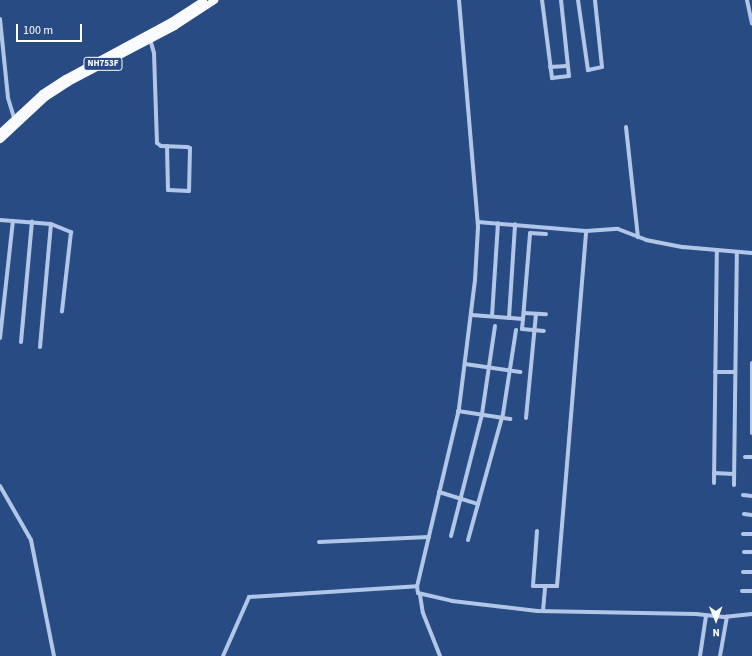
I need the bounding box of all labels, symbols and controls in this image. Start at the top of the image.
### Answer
scale bar [18,16,84,42]
text: 100 m [23,22,53,39]
road number: NH753F [83,57,123,71]
north arrow [696,600,736,640]
text: N [712,625,720,640]

